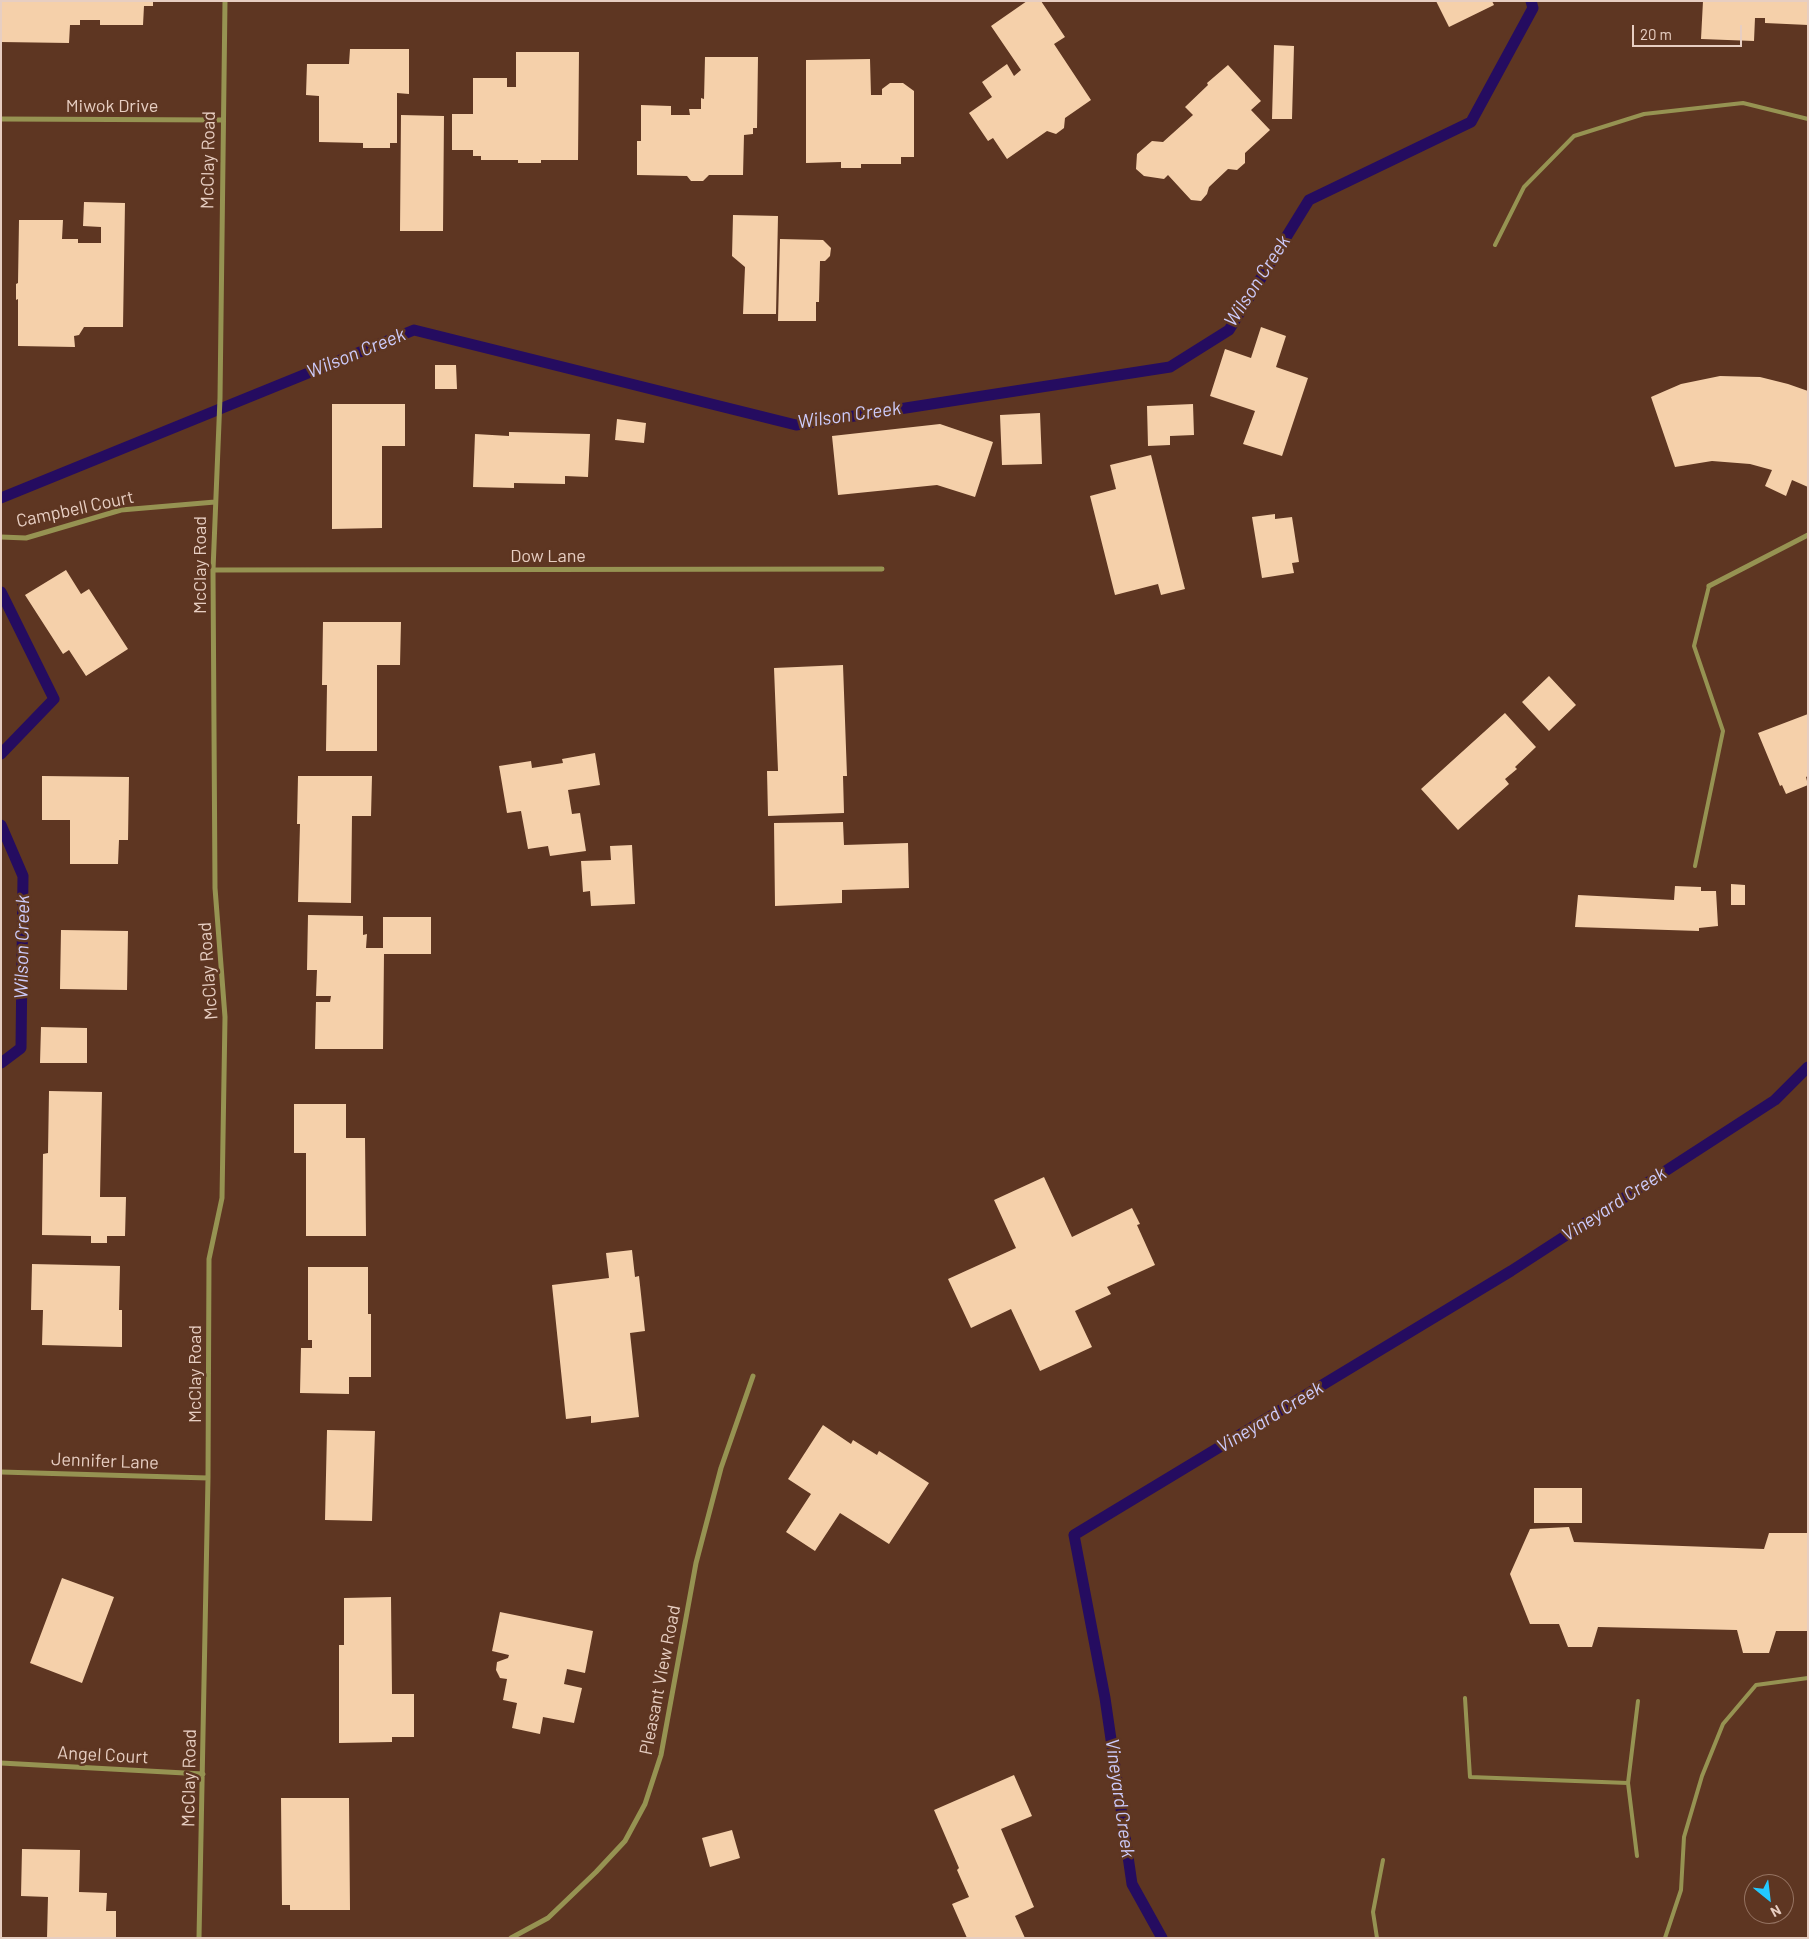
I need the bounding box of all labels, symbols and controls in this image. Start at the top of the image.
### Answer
scale bar [1634,15,1744,47]
text: 20 m [1640,25,1672,43]
street label: Miwok Drive [66,95,158,117]
street label: McClay Road [196,111,220,209]
water label: Wilson Creek [1219,231,1295,331]
water label: Wilson Creek [303,323,409,383]
water label: Wilson Creek [796,396,902,434]
street label: Campbell Court [14,486,136,532]
street label: McClay Road [189,516,211,614]
street label: Dow Lane [510,545,586,567]
water label: Wilson Creek [10,895,34,999]
street label: McClay Road [194,921,222,1021]
water label: Vineyard Creek [1557,1162,1671,1246]
street label: McClay Road [184,1325,206,1423]
water label: Vineyard Creek [1213,1376,1327,1458]
street label: Jennifer Lane [51,1448,159,1474]
street label: Pleasant View Road [635,1603,685,1757]
street label: McClay Road [177,1729,201,1827]
water label: Vineyard Creek [1100,1737,1140,1859]
street label: Angel Court [57,1742,149,1768]
north arrow [1744,1874,1794,1924]
text: N [1768,1902,1784,1921]

